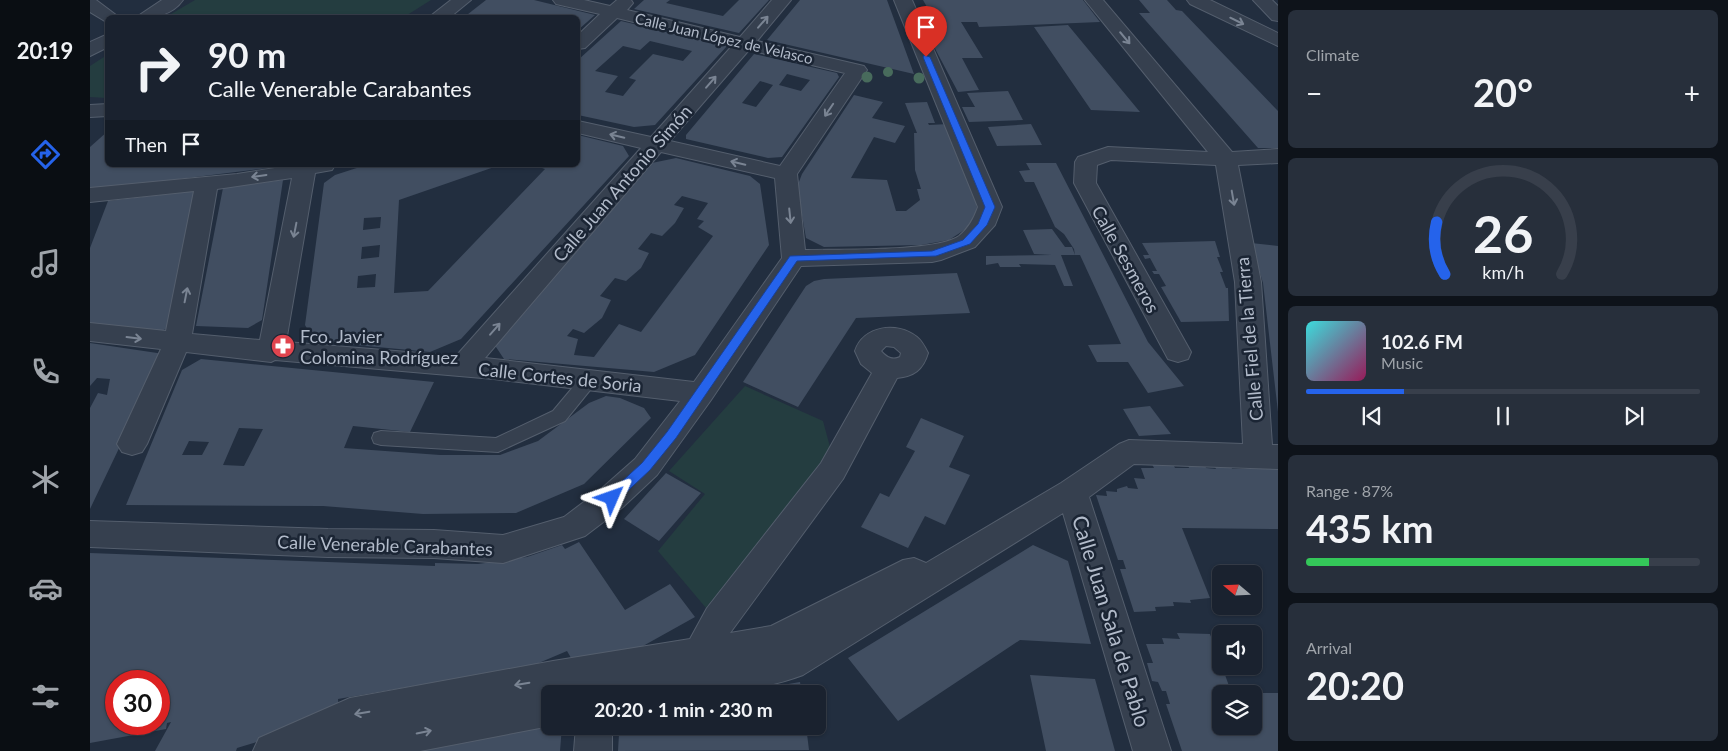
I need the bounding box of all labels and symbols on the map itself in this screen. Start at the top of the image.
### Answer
pin [905,6,947,57]
street label: Calle Juan López de Velasco [633,9,815,67]
one-way arrow [757,15,769,28]
one-way arrow [1229,16,1244,26]
one-way arrow [1119,31,1130,44]
one-way arrow [705,75,717,88]
street label: Calle Juan Antonio Simón [548,100,696,266]
one-way arrow [824,103,834,117]
one-way arrow [609,131,625,140]
one-way arrow [731,158,747,167]
one-way arrow [251,171,267,181]
one-way arrow [1228,190,1238,206]
street label: Calle Sesmeros [1088,202,1165,317]
one-way arrow [785,208,795,224]
one-way arrow [290,222,299,238]
street label: Calle Fiel de la Tierra [1231,256,1267,422]
one-way arrow [182,288,192,304]
one-way arrow [489,323,501,336]
place label: Fco. Javier Colomina Rodríguez [300,325,458,368]
one-way arrow [125,333,141,343]
pharmacy icon: Fco. Javier Colomina Rodríguez [270,333,296,359]
street label: Calle Cortes de Soria [477,357,643,397]
position arrow [585,471,637,523]
street label: Calle Juan Sala de Pablo [1068,512,1156,730]
street label: Calle Venerable Carabantes [277,530,493,560]
north arrow [1212,565,1262,615]
speed limit sign: 30 [105,670,170,735]
one-way arrow [514,679,530,689]
one-way arrow [355,709,371,719]
one-way arrow [416,727,432,737]

